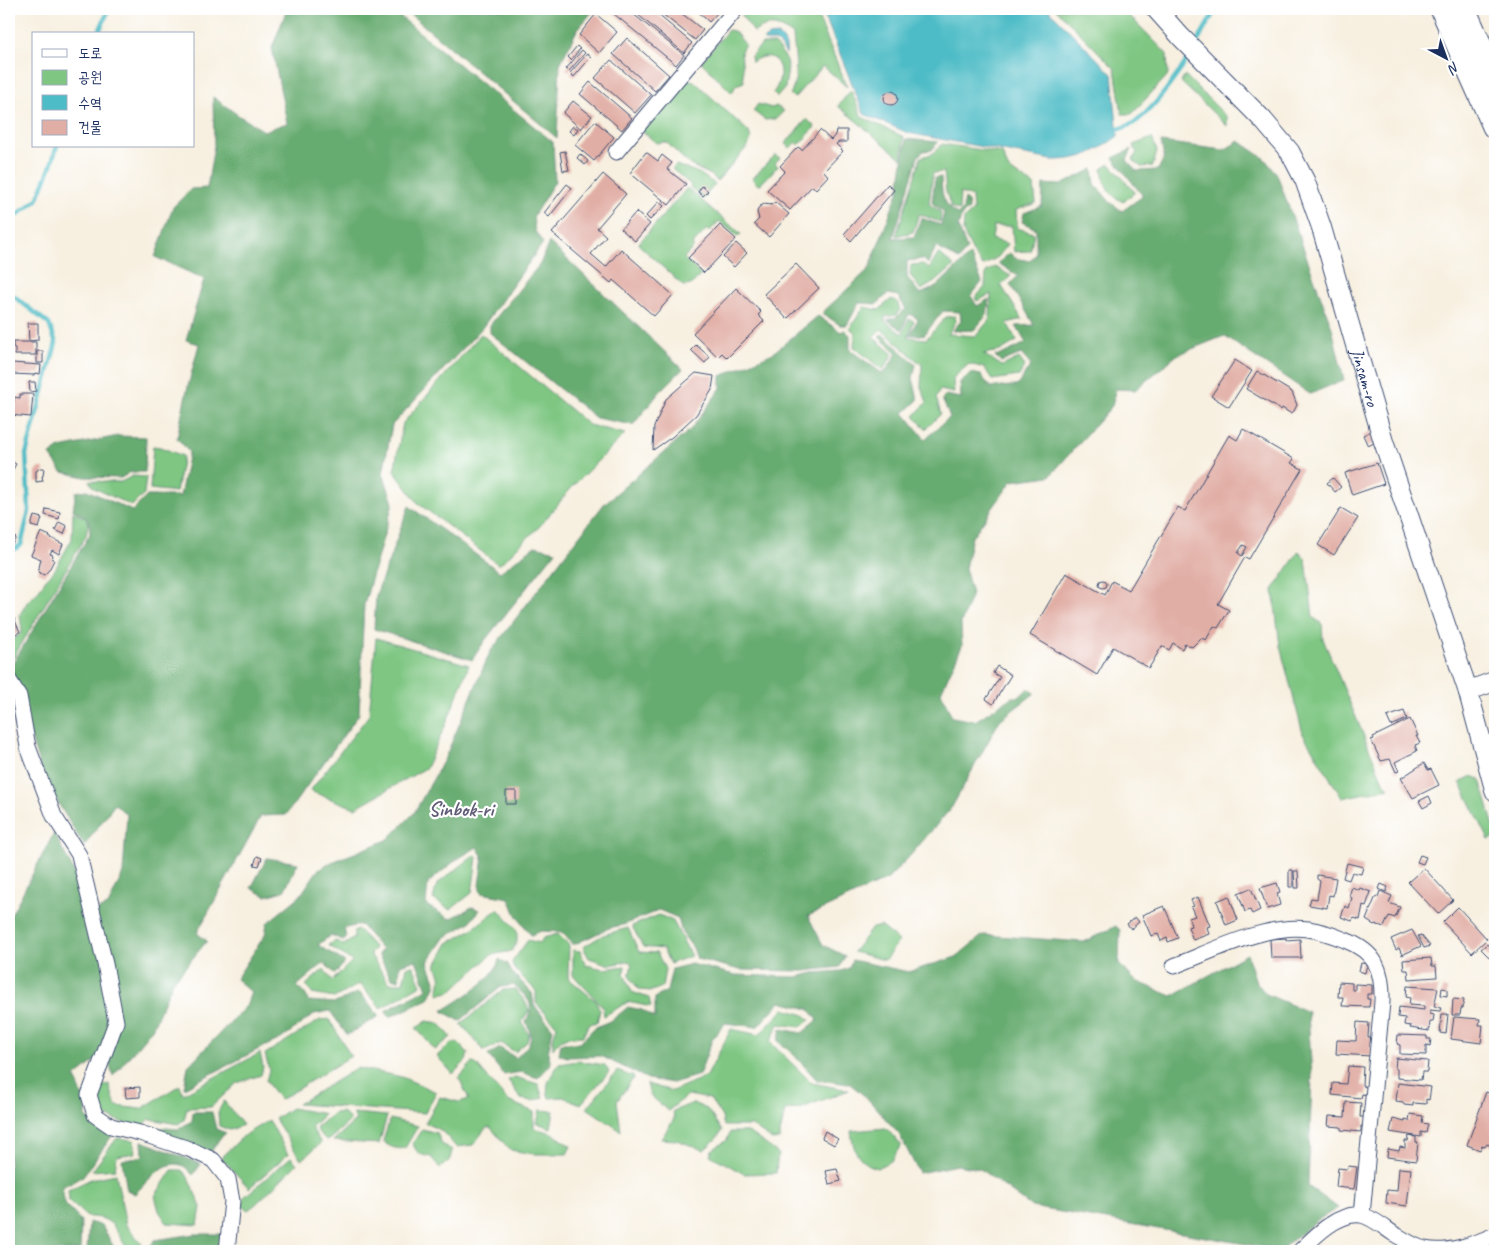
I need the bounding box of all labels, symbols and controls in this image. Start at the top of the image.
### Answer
legend [32,32,195,148]
north arrow [1422,32,1472,82]
text: 도로 [78,44,102,63]
text: N [1444,58,1463,78]
text: 공원 [78,68,102,87]
text: 수역 [78,94,102,113]
text: 건물 [78,118,102,137]
street label: Jinsam-ro [1346,345,1384,410]
district label: Sinbok-ri [429,797,496,822]

